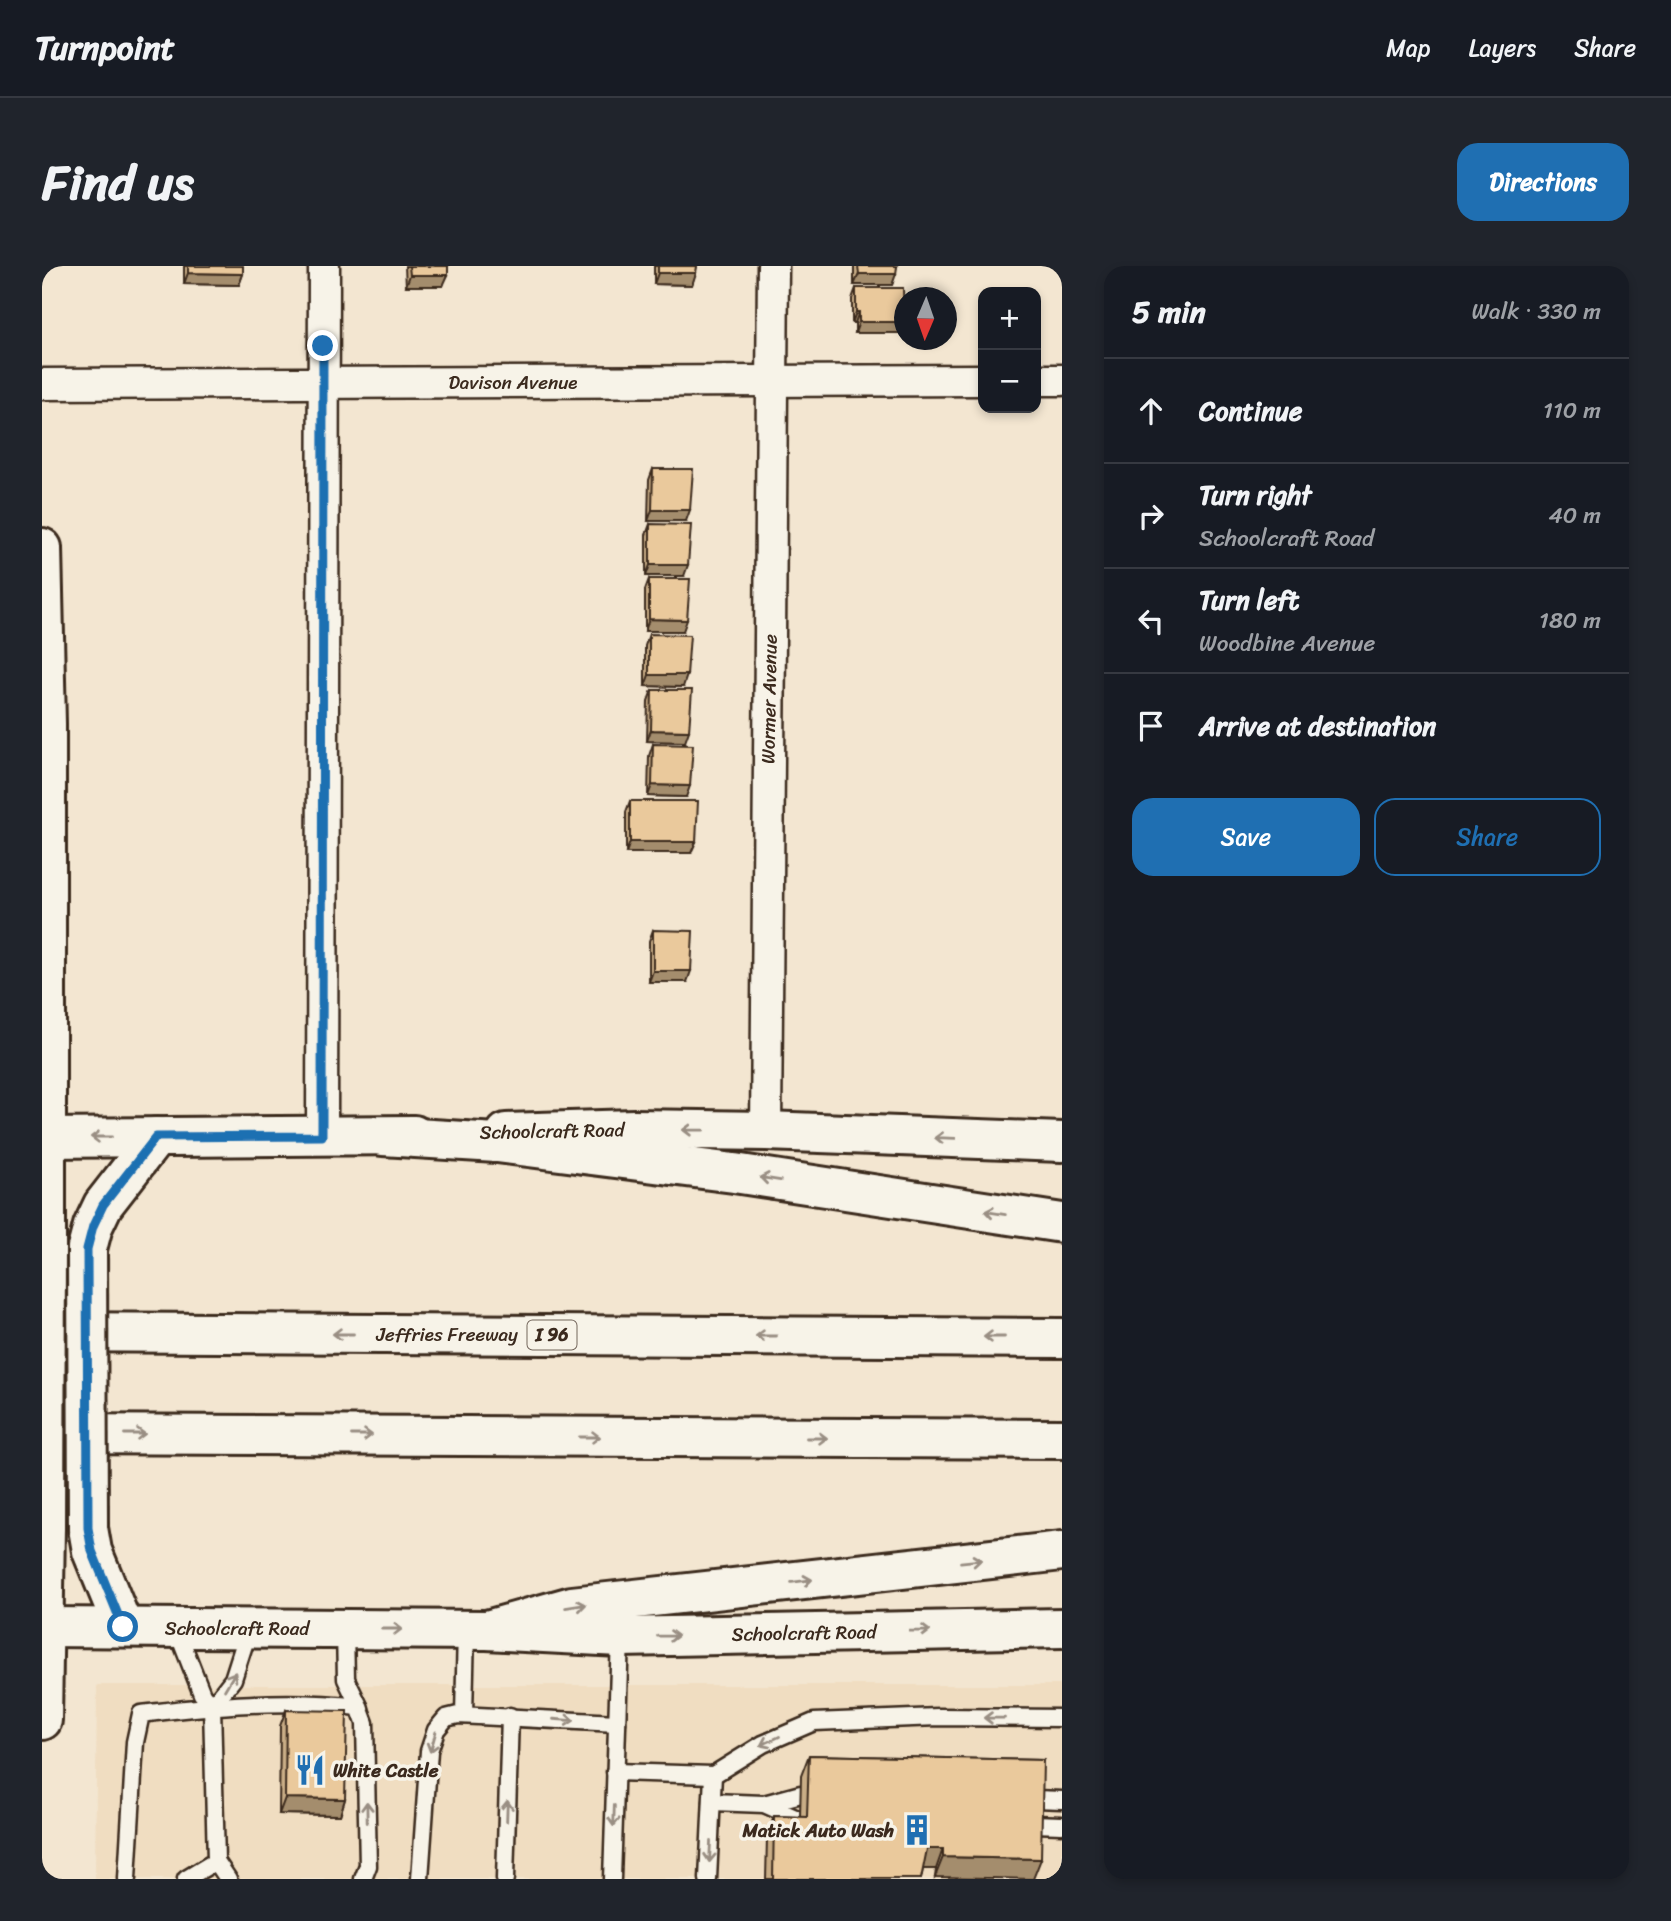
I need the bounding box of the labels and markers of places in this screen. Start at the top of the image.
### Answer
restaurant icon: White Castle [293,1753,327,1787]
place label: White Castle [333,1754,439,1787]
building icon: Matick Auto Wash [900,1813,934,1847]
place label: Matick Auto Wash [741,1814,894,1847]

